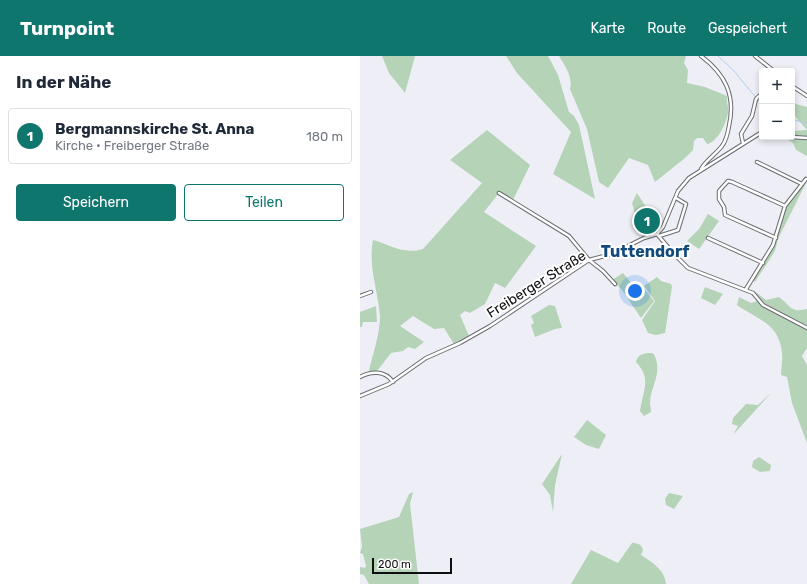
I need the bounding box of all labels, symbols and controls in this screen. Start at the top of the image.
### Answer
text: Turnpoint [20,17,114,40]
text: Karte [590,20,625,37]
text: Route [647,20,686,37]
text: Gespeichert [708,20,787,37]
map controls [759,68,795,140]
button: + [759,68,795,104]
text: In der Nähe [16,72,111,92]
button: − [759,104,795,140]
text: Bergmannskirche St. Anna [55,120,254,138]
text: 1 [27,129,33,144]
text: 180 m [306,129,343,144]
text: Kirche · Freiberger Straße [55,138,209,153]
button: Speichern [16,184,176,221]
button: Teilen [184,184,344,221]
pin: 1 [634,206,660,236]
district label: Tuttendorf [601,242,690,261]
street label: Freiberger Straße [484,247,589,322]
your location [625,281,645,301]
scale bar [372,556,452,575]
text: 200 m [378,558,411,571]

